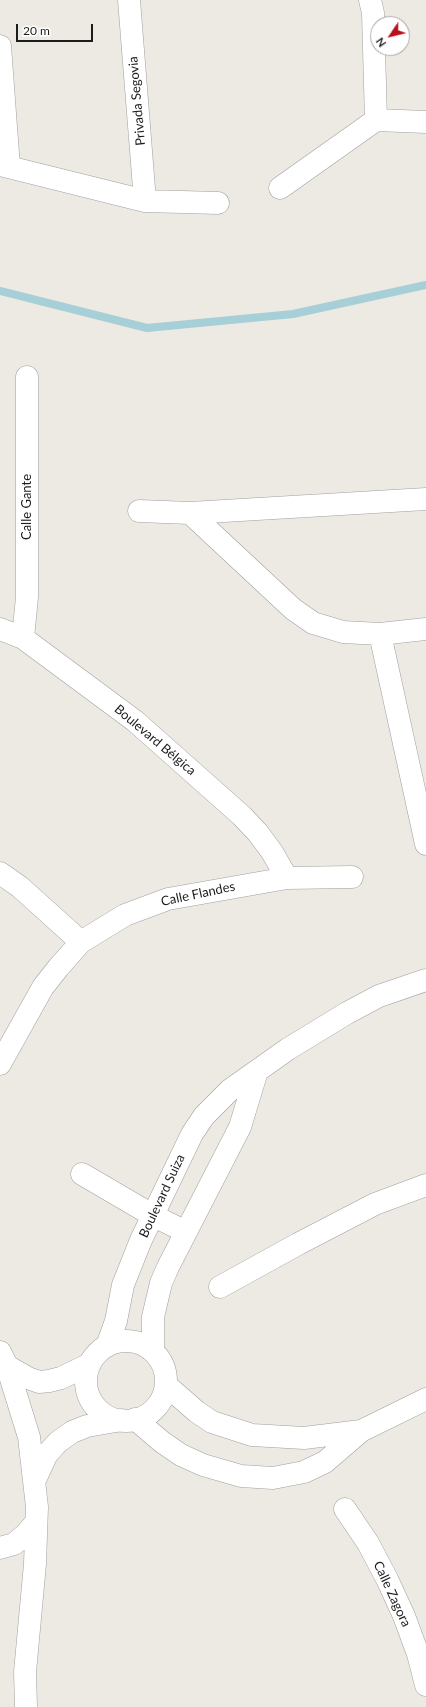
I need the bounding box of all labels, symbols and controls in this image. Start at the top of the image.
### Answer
scale bar [18,16,95,42]
north arrow [370,16,410,56]
text: 20 m [23,23,50,38]
text: N [373,35,388,50]
street label: Privada Segovia [125,56,149,146]
street label: Calle Gante [19,474,35,540]
street label: Boulevard Bélgica [111,701,199,779]
street label: Calle Flandes [160,879,236,909]
street label: Boulevard Suiza [136,1152,188,1240]
street label: Calle Zagora [370,1559,414,1629]

